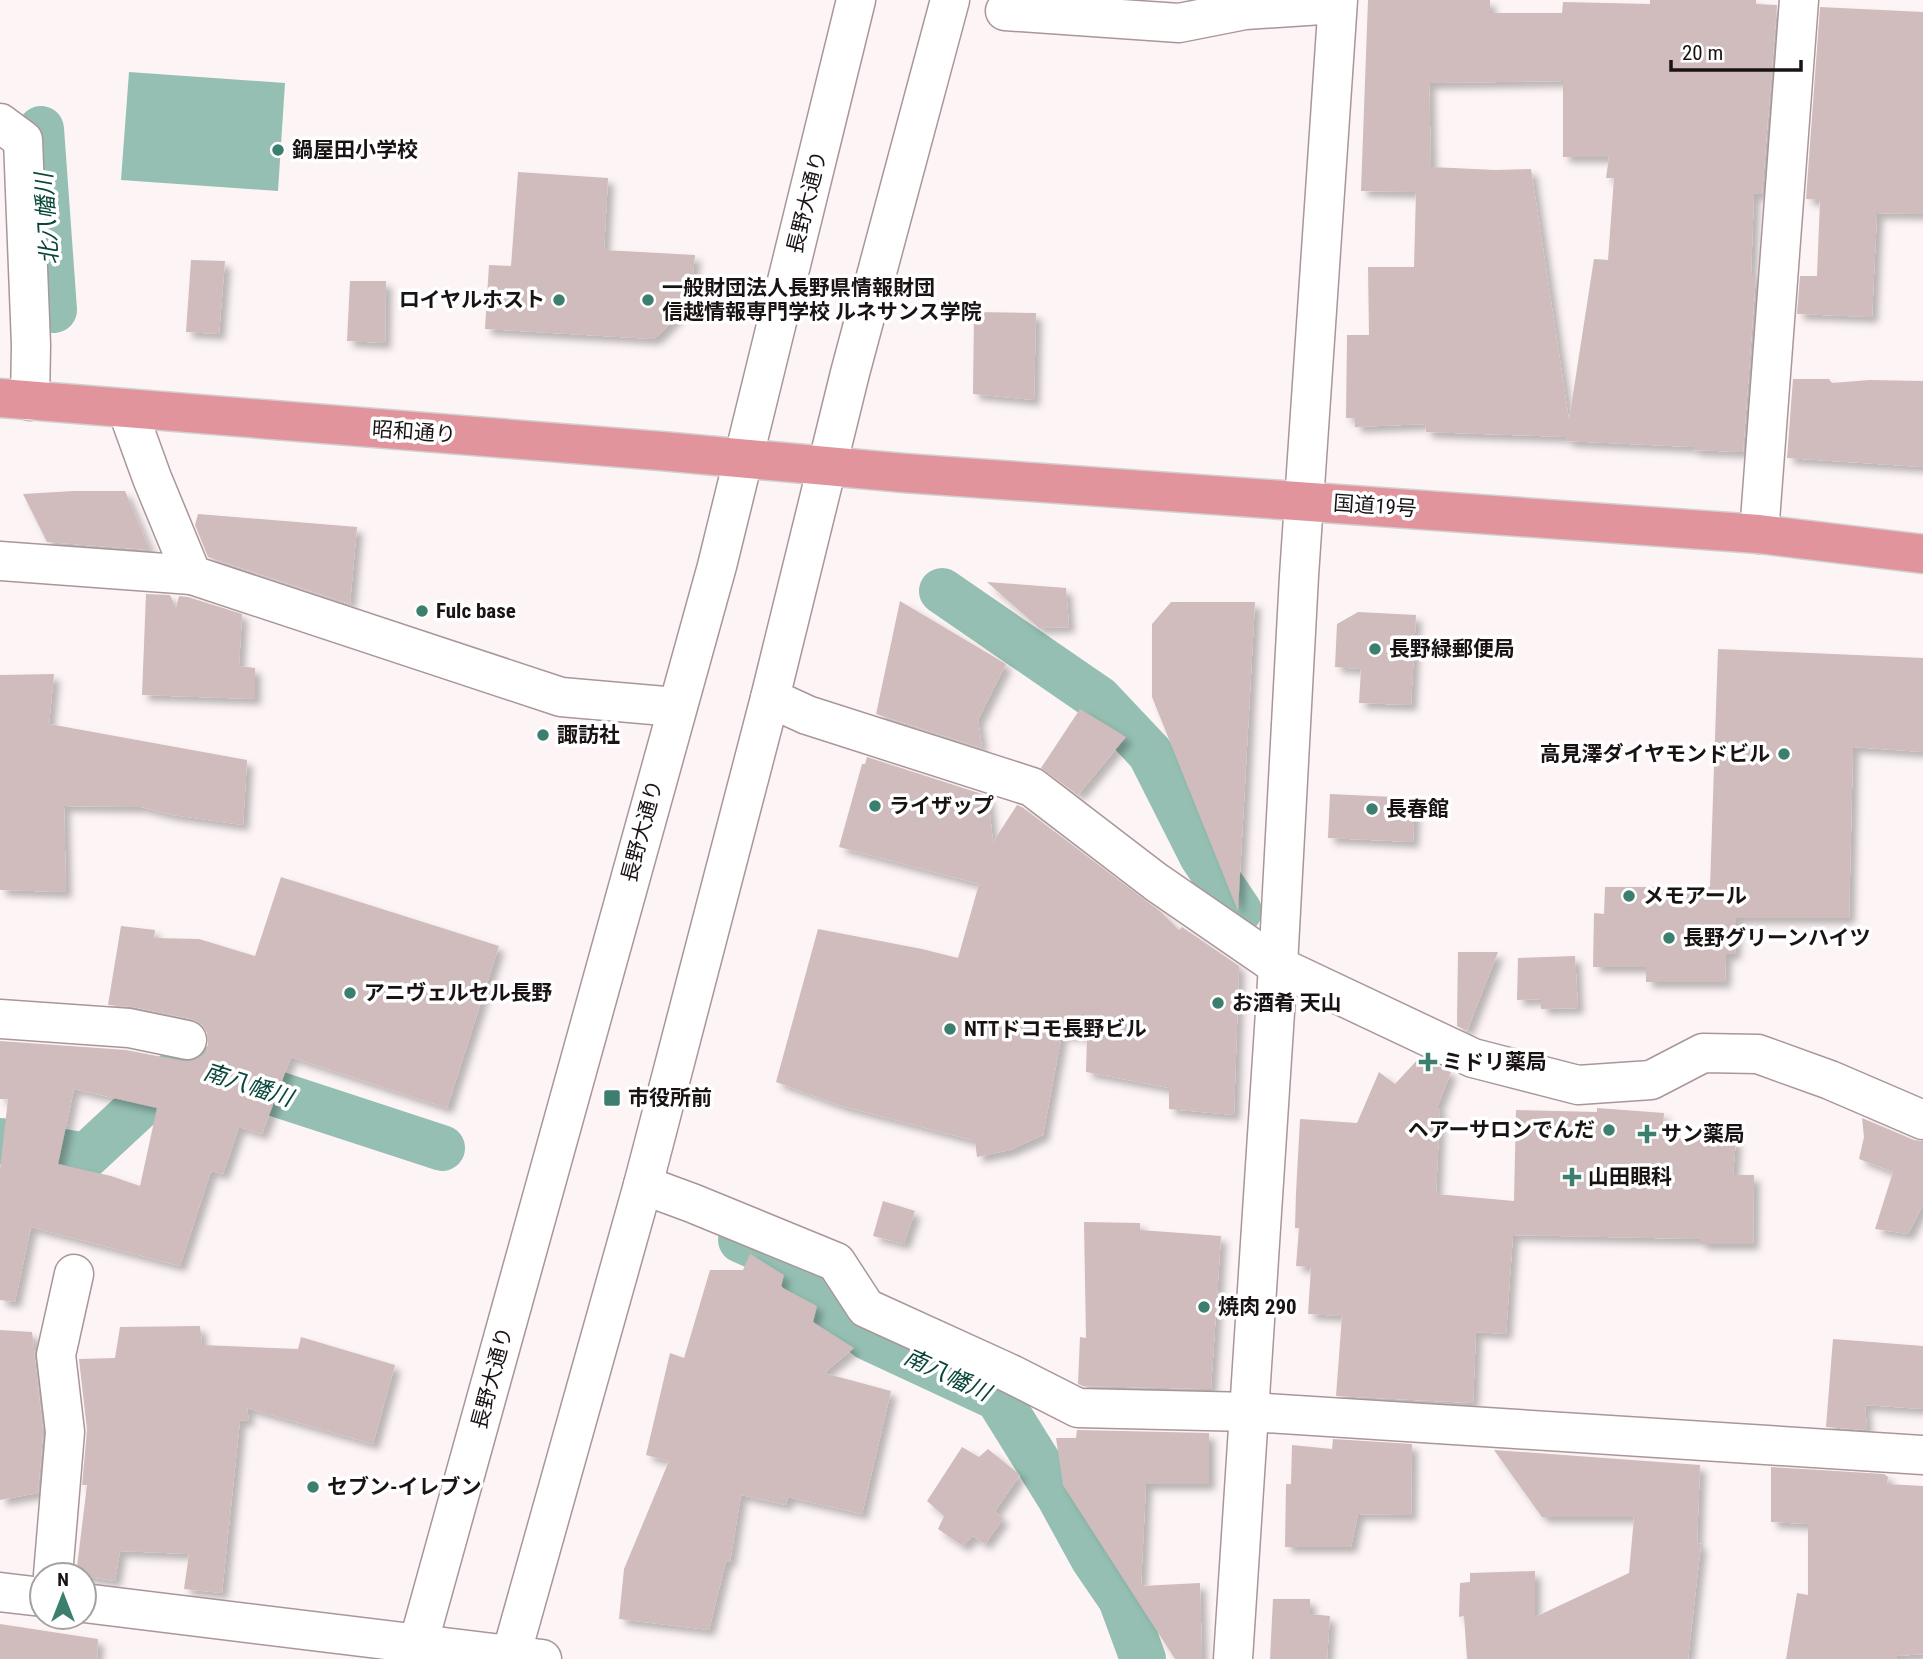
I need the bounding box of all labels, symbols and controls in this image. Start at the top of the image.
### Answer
scale bar [1671,28,1800,72]
text: 20 m [1682,41,1723,65]
place label: 鍋屋田小学校 [292,138,418,162]
marker: 鍋屋田小学校 [270,142,286,158]
street label: 長野大通り [783,148,831,256]
water label: 北八幡川 [30,169,64,266]
place label: 一般財団法人長野県情報財団 信越情報専門学校 ルネサンス学院 [662,276,981,324]
place label: ロイヤルホスト [399,288,545,312]
marker: ロイヤルホスト [551,292,567,308]
marker: 一般財団法人長野県情報財団 信越情報専門学校 ルネサンス学院 [640,292,656,308]
street label: 昭和通り [371,417,457,447]
street label: 国道19号 [1332,491,1418,521]
place label: Fulc base [436,599,516,623]
marker: Fulc base [414,603,430,619]
place label: 長野緑郵便局 [1389,637,1515,661]
marker: 長野緑郵便局 [1367,641,1383,657]
place label: 諏訪社 [557,723,620,747]
marker: 諏訪社 [535,727,551,743]
place label: 高見澤ダイヤモンドビル [1540,742,1770,766]
marker: 高見澤ダイヤモンドビル [1776,746,1792,762]
street label: 長野大通り [617,777,667,885]
place label: ライザップ [889,794,994,818]
place label: 長春館 [1386,797,1449,821]
marker: ライザップ [867,798,883,814]
marker: 長春館 [1364,801,1380,817]
place label: メモアール [1643,884,1747,908]
marker: メモアール [1621,888,1637,904]
place label: 長野グリーンハイツ [1683,926,1871,950]
marker: 長野グリーンハイツ [1661,930,1677,946]
place label: アニヴェルセル長野 [364,981,553,1005]
marker: アニヴェルセル長野 [342,985,358,1001]
place label: お酒肴 天山 [1232,991,1342,1015]
marker: お酒肴 天山 [1210,995,1226,1011]
place label: NTTドコモ長野ビル [964,1017,1147,1041]
marker: NTTドコモ長野ビル [942,1021,958,1037]
place label: ミドリ薬局 [1442,1050,1547,1074]
marker: ミドリ薬局 [1420,1054,1436,1070]
water label: 南八幡川 [200,1058,299,1113]
place label: 市役所前 [628,1086,712,1110]
marker: 市役所前 [602,1088,622,1108]
place label: ヘアーサロンでんだ [1408,1118,1595,1142]
marker: ヘアーサロンでんだ [1601,1122,1617,1138]
place label: サン薬局 [1661,1122,1745,1146]
marker: サン薬局 [1639,1126,1655,1142]
place label: 山田眼科 [1588,1165,1672,1189]
marker: 山田眼科 [1562,1167,1582,1187]
place label: 焼肉 290 [1218,1295,1297,1319]
marker: 焼肉 290 [1196,1299,1212,1315]
street label: 長野大通り [467,1324,517,1432]
water label: 南八幡川 [900,1343,997,1408]
place label: セブン-イレブン [327,1475,482,1499]
marker: セブン-イレブン [305,1479,321,1495]
north arrow [28,1561,98,1631]
text: N [57,1568,69,1591]

